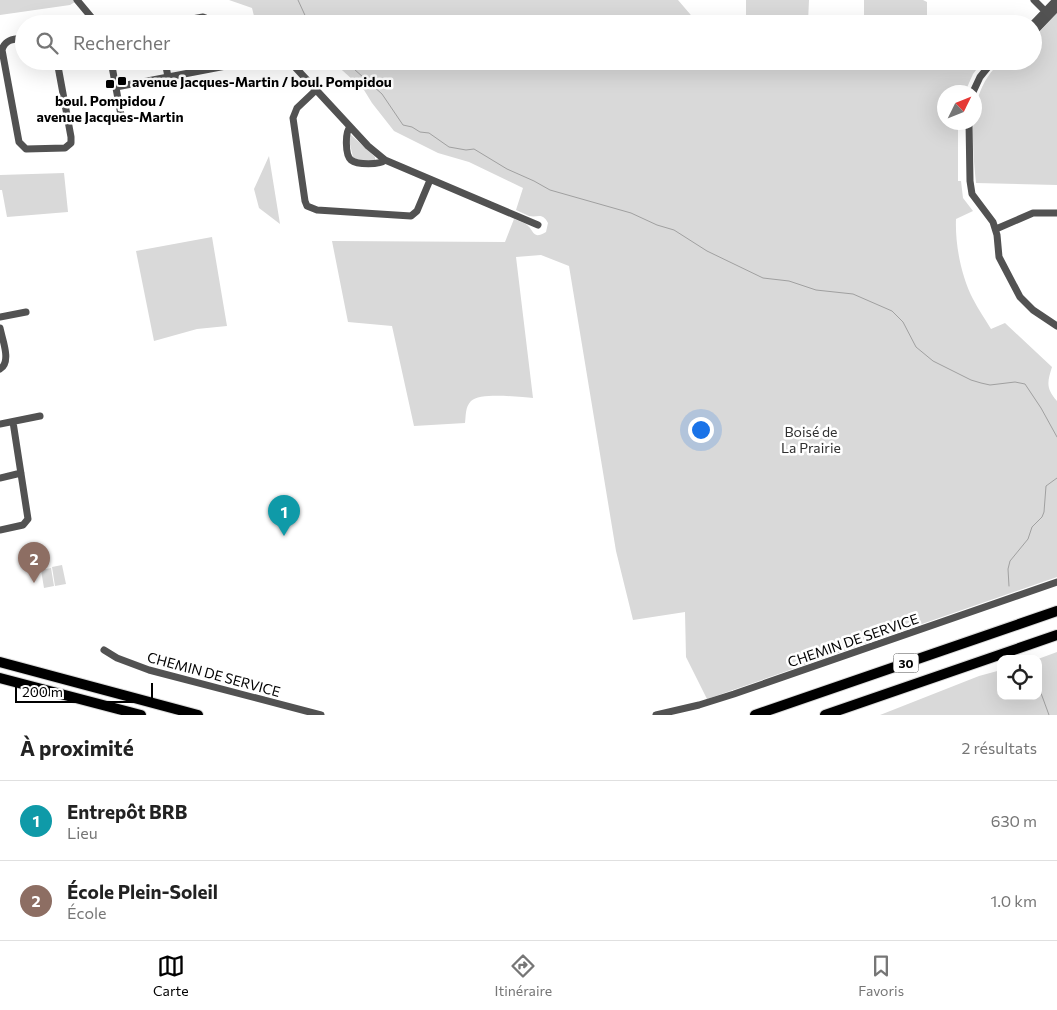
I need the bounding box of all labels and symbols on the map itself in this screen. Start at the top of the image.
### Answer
place label: avenue Jacques-Martin / boul. Pompidou [132,73,392,90]
marker: avenue Jacques-Martin / boul. Pompidou [116,75,128,87]
marker: boul. Pompidou / avenue Jacques-Martin [104,78,116,90]
north arrow [937,85,982,130]
place label: boul. Pompidou / avenue Jacques-Martin [36,92,184,125]
your location [688,417,714,443]
park label: Boisé de La Prairie [781,423,841,456]
pin: 1 [268,495,300,536]
pin: 2 [18,542,50,583]
street label: CHEMIN DE SERVICE [785,610,921,670]
street label: CHEMIN DE SERVICE [145,648,283,700]
road number: 30 [894,654,918,672]
scale bar [15,680,152,703]

